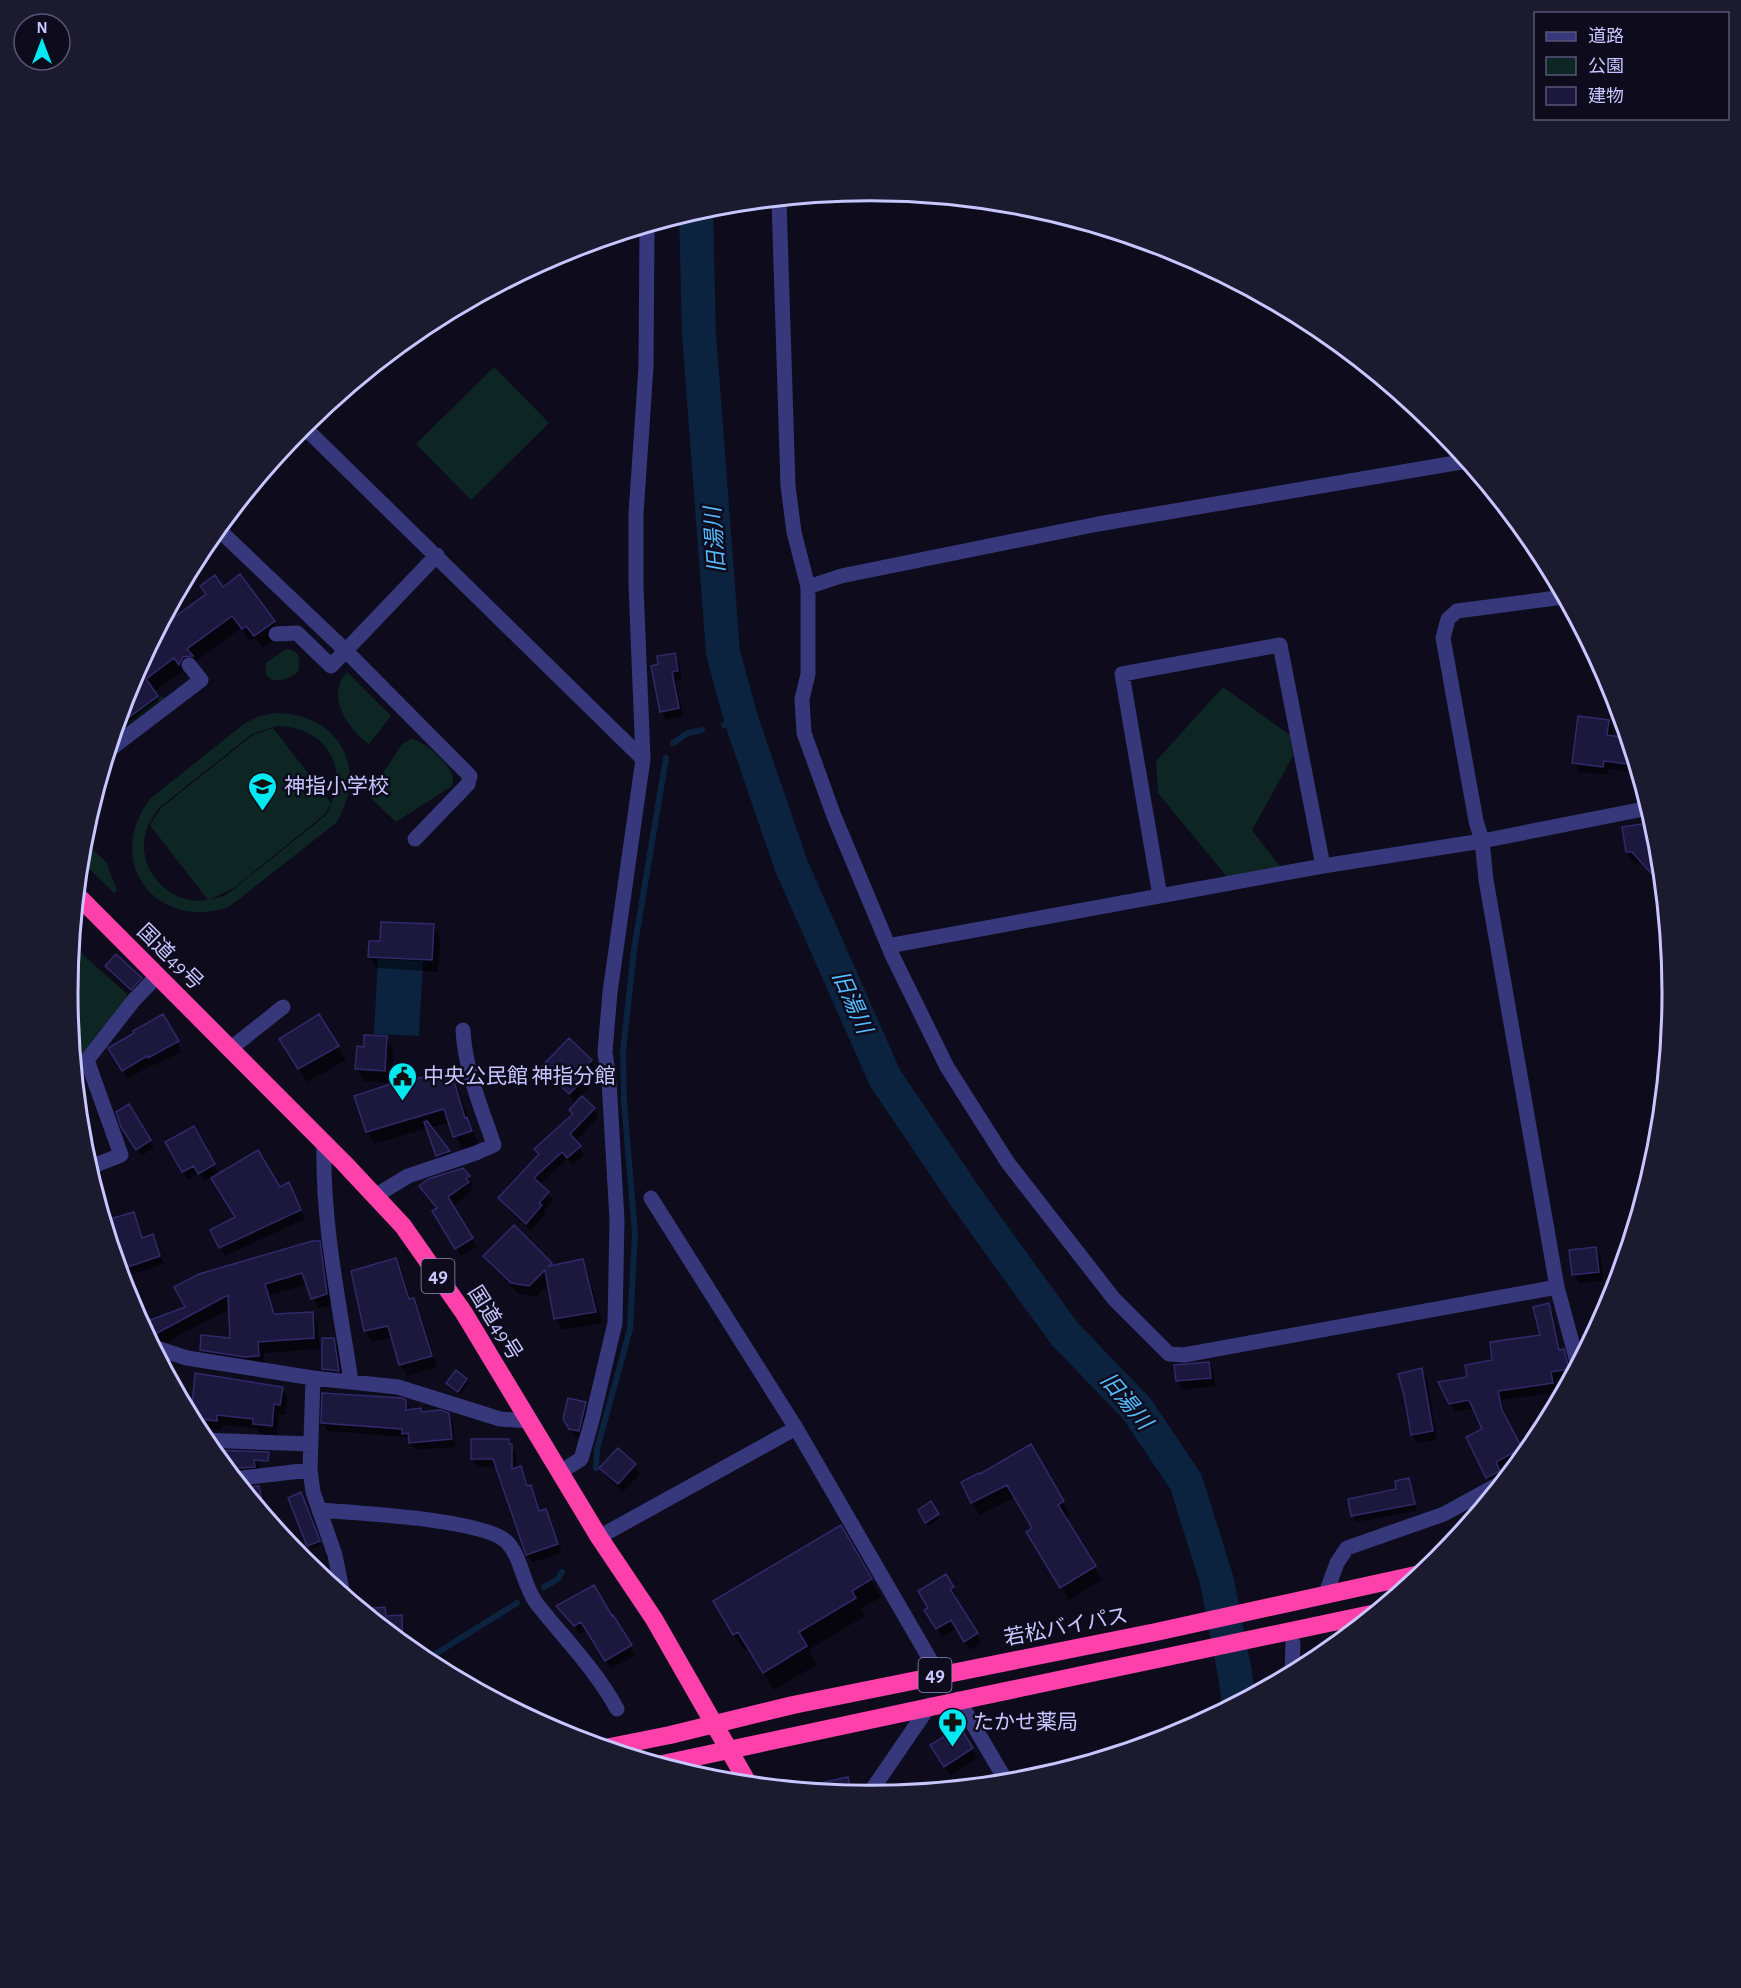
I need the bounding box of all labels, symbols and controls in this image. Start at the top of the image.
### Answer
north arrow [12,12,72,72]
legend [1534,12,1729,120]
text: N [36,20,48,36]
text: 道路 [1588,26,1624,46]
text: 公園 [1588,57,1624,76]
text: 建物 [1588,86,1624,106]
water label: 旧湯川 [701,504,728,574]
school or university icon: 神指小学校 [247,770,279,812]
place label: 神指小学校 [284,775,389,797]
street label: 国道49号 [133,920,207,994]
water label: 旧湯川 [829,967,877,1038]
public building icon: 中央公民館 神指分館 [386,1060,418,1102]
place label: 中央公民館 神指分館 [423,1065,615,1087]
road number: 49 [422,1259,454,1293]
street label: 国道49号 [464,1282,527,1364]
water label: 旧湯川 [1096,1368,1158,1435]
street label: 若松バイパス [1002,1604,1130,1649]
road number: 49 [918,1658,952,1692]
pharmacy icon: たかせ薬局 [936,1706,968,1748]
place label: たかせ薬局 [973,1711,1078,1733]

